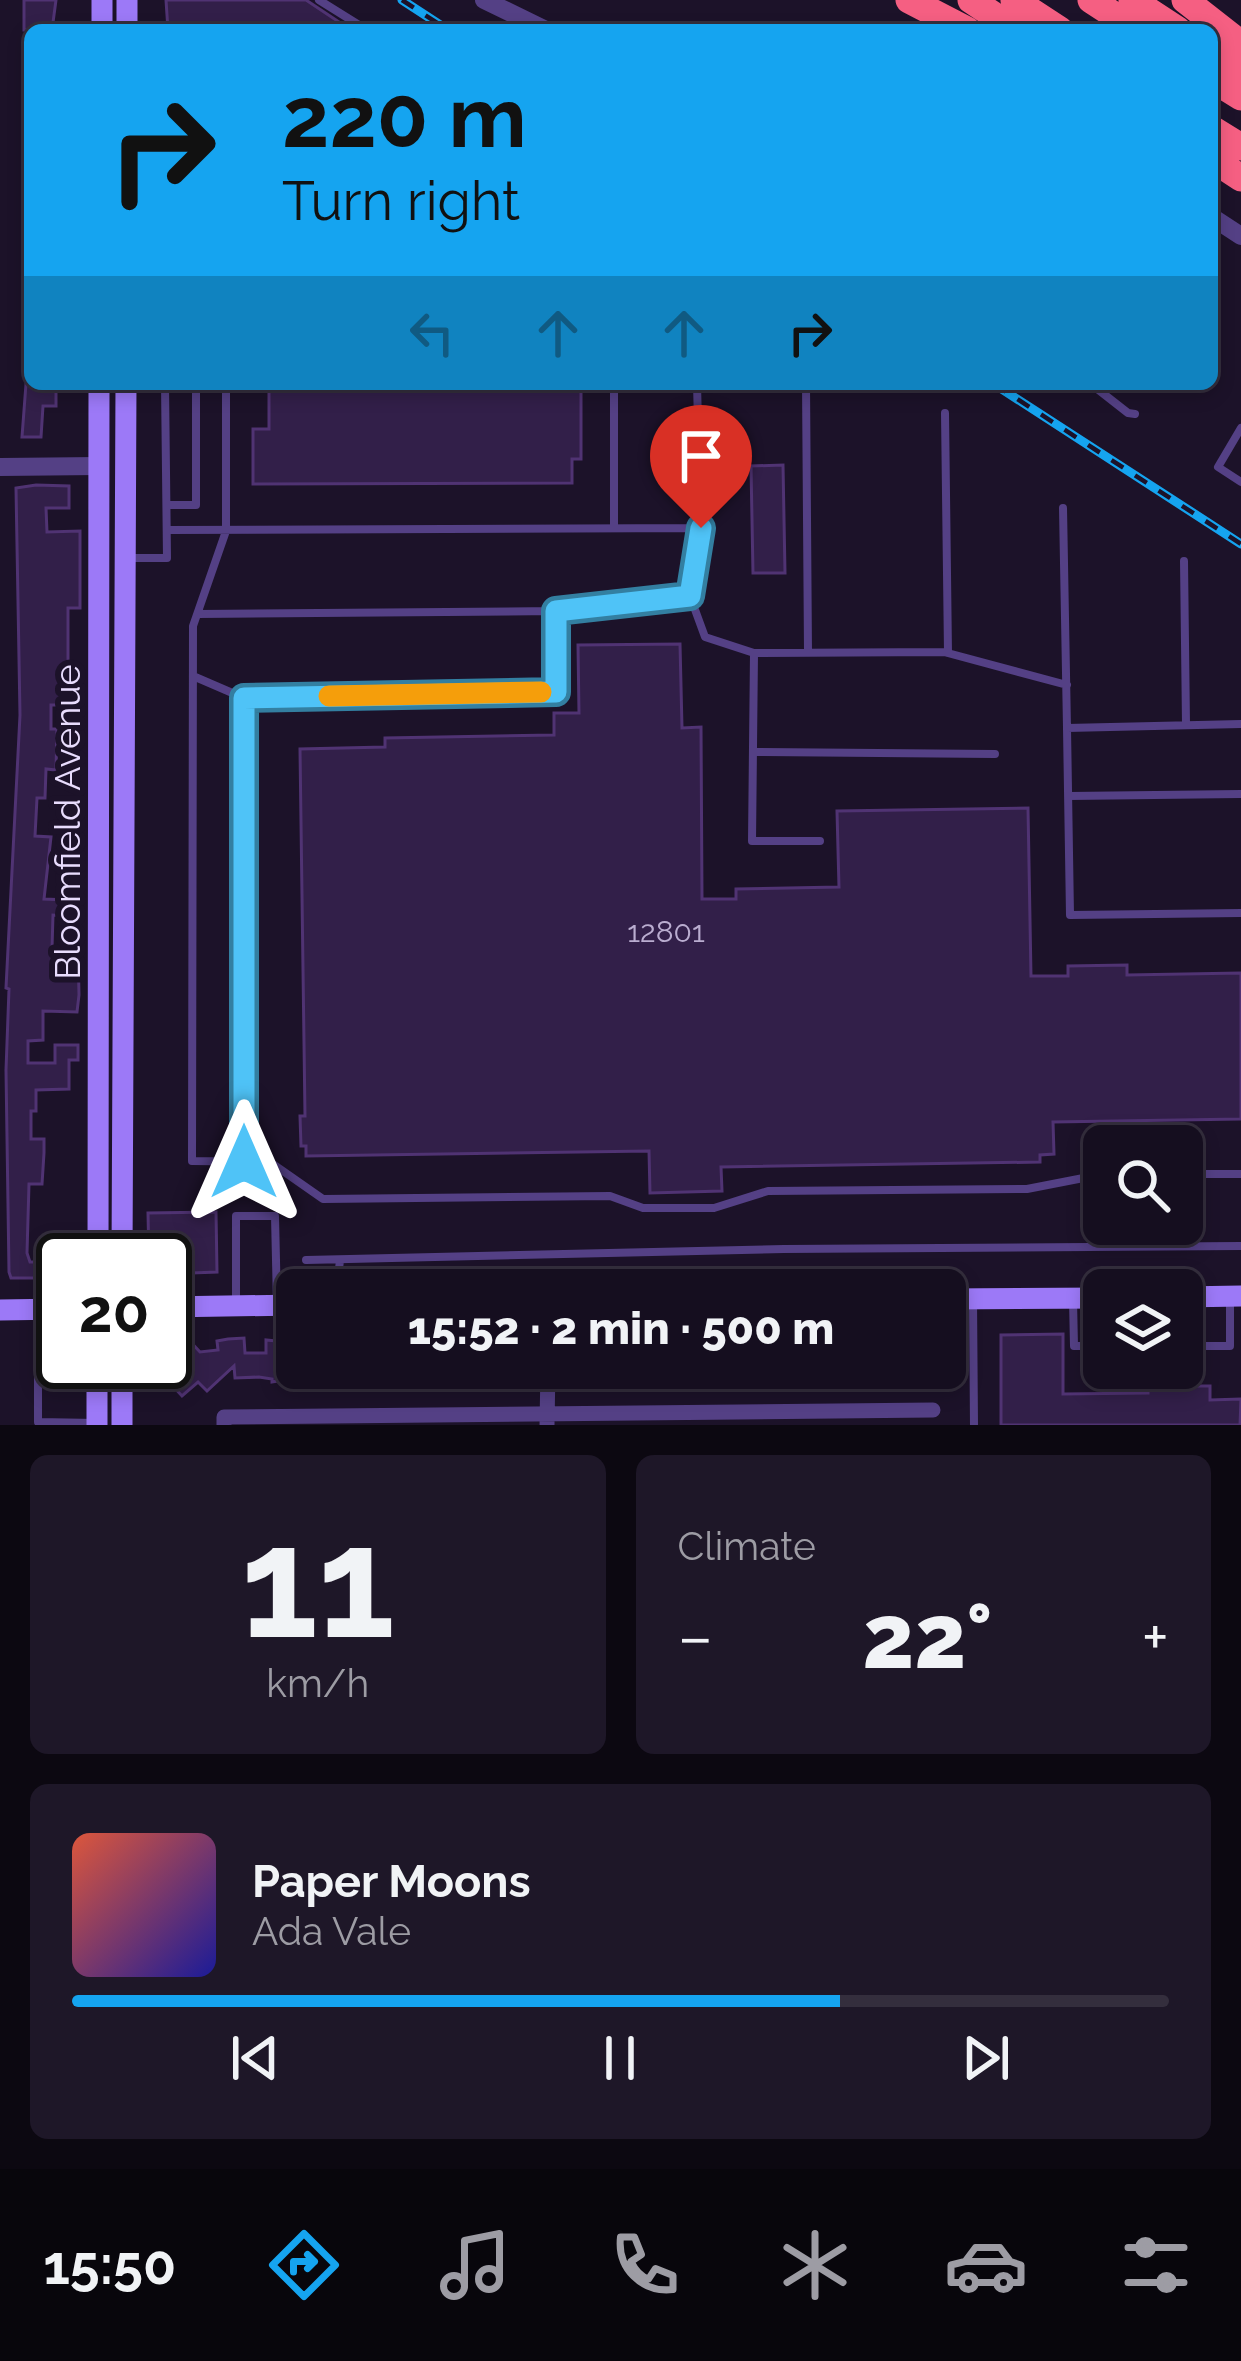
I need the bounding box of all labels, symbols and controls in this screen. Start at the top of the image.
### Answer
text: 220 m [282,68,527,167]
icon: right [84,72,240,228]
text: Turn right [282,169,520,233]
icon: left [399,300,465,366]
icon: ahead [525,300,591,366]
icon: ahead [651,300,717,366]
icon: right [777,300,843,366]
pin [650,405,752,528]
icon: arrive [668,423,734,489]
street label: Bloomfield Avenue [46,664,88,980]
house number: 12801 [627,914,705,949]
position arrow [181,1099,307,1225]
map controls [1083,1125,1203,1389]
button: search [1083,1125,1203,1245]
speed limit sign: 20 [36,1233,192,1389]
button: layers [1083,1269,1203,1389]
text: 15:52 · 2 min · 500 m [408,1302,834,1355]
text: 11 [241,1490,395,1674]
text: Climate [678,1523,816,1569]
text: 22° [862,1583,993,1689]
text: − [678,1598,713,1675]
text: + [1142,1598,1169,1675]
text: km/h [266,1660,369,1706]
text: Paper Moons [252,1855,531,1908]
text: Ada Vale [252,1908,411,1954]
icon: previous [222,2025,288,2091]
icon: pause [587,2025,653,2091]
icon: next [953,2025,1019,2091]
icon: directions [262,2223,346,2307]
icon: music [433,2223,517,2307]
icon: phone [603,2223,687,2307]
icon: climate [773,2223,857,2307]
icon: car [944,2223,1028,2307]
icon: filters [1114,2223,1198,2307]
text: 15:50 [43,2233,176,2297]

